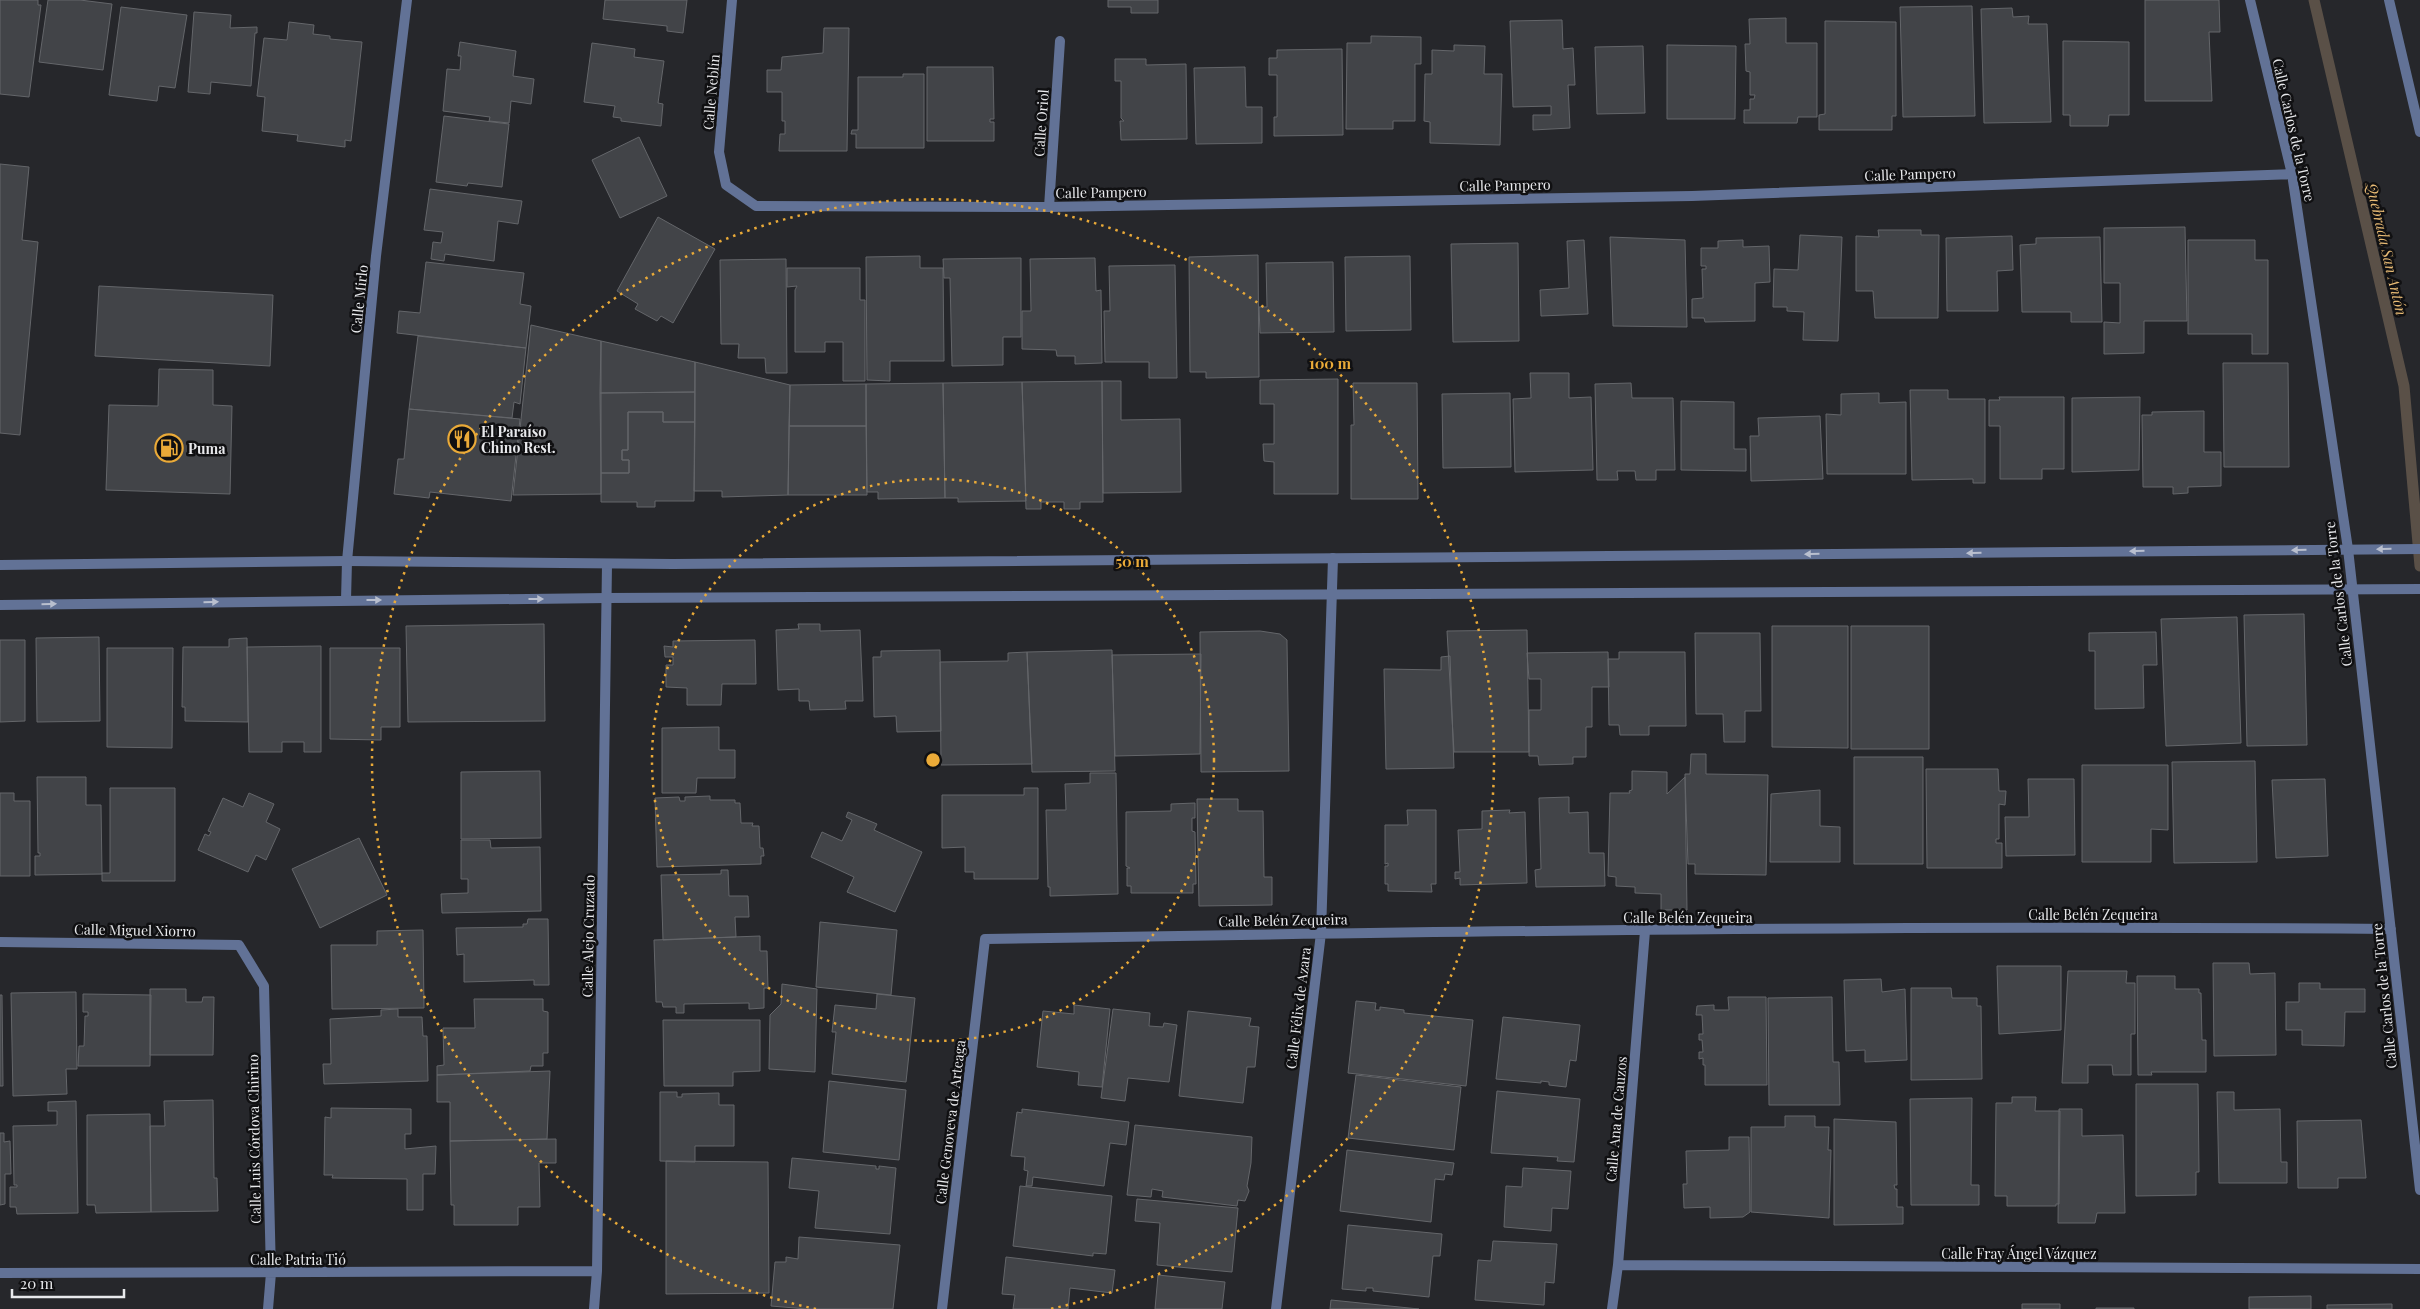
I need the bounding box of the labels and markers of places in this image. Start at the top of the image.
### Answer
place label: El Paraíso Chino Rest. [481,422,556,457]
restaurant icon: El Paraíso Chino Rest. [447,424,477,454]
fuel station icon: Puma [154,433,184,463]
place label: Puma [188,439,226,458]
centre of rings [924,751,942,769]

